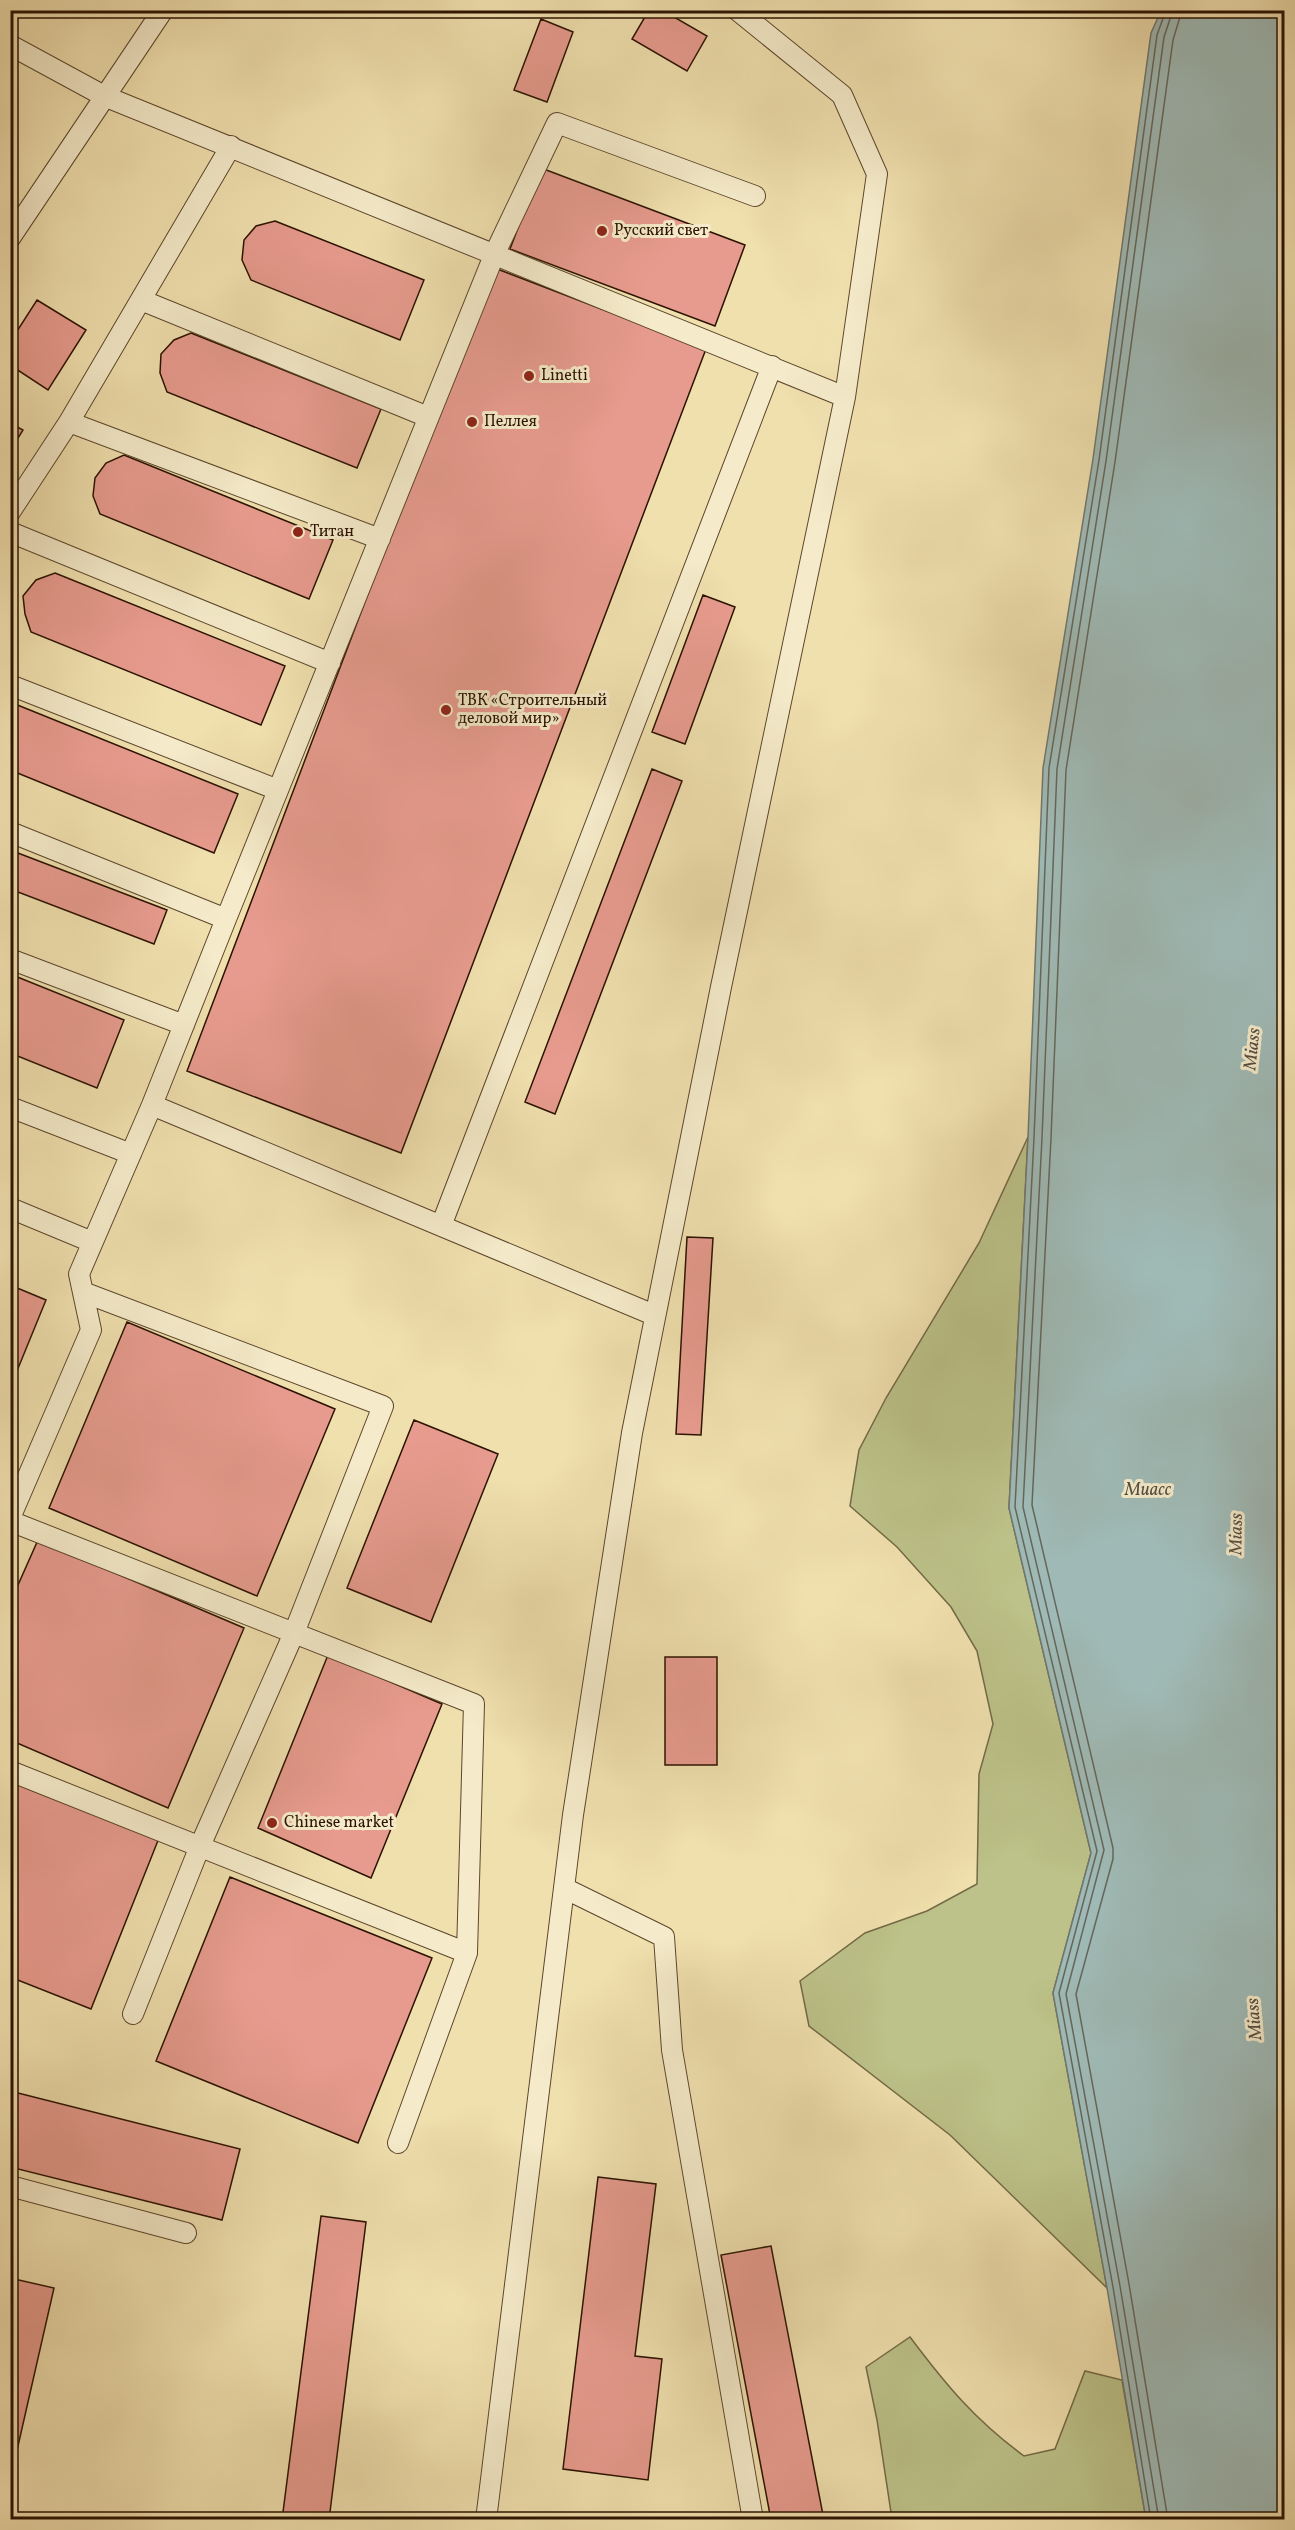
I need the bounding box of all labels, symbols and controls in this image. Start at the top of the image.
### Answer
place label: Русский свет [614,220,708,242]
marker: Русский свет [595,224,609,238]
place label: Linetti [541,365,588,387]
marker: Linetti [522,369,536,383]
place label: Пеллея [484,411,537,433]
marker: Пеллея [465,415,479,429]
place label: Титан [310,521,354,543]
marker: Титан [291,525,305,539]
place label: ТВК «Строительный деловой мир» [458,690,607,730]
marker: ТВК «Строительный деловой мир» [439,703,453,717]
water label: Miass [1238,1026,1268,1072]
water label: Миасс [1124,1478,1172,1503]
water label: Miass [1224,1512,1250,1556]
place label: Chinese market [284,1812,394,1834]
marker: Chinese market [265,1816,279,1830]
water label: Miass [1241,1997,1269,2042]

